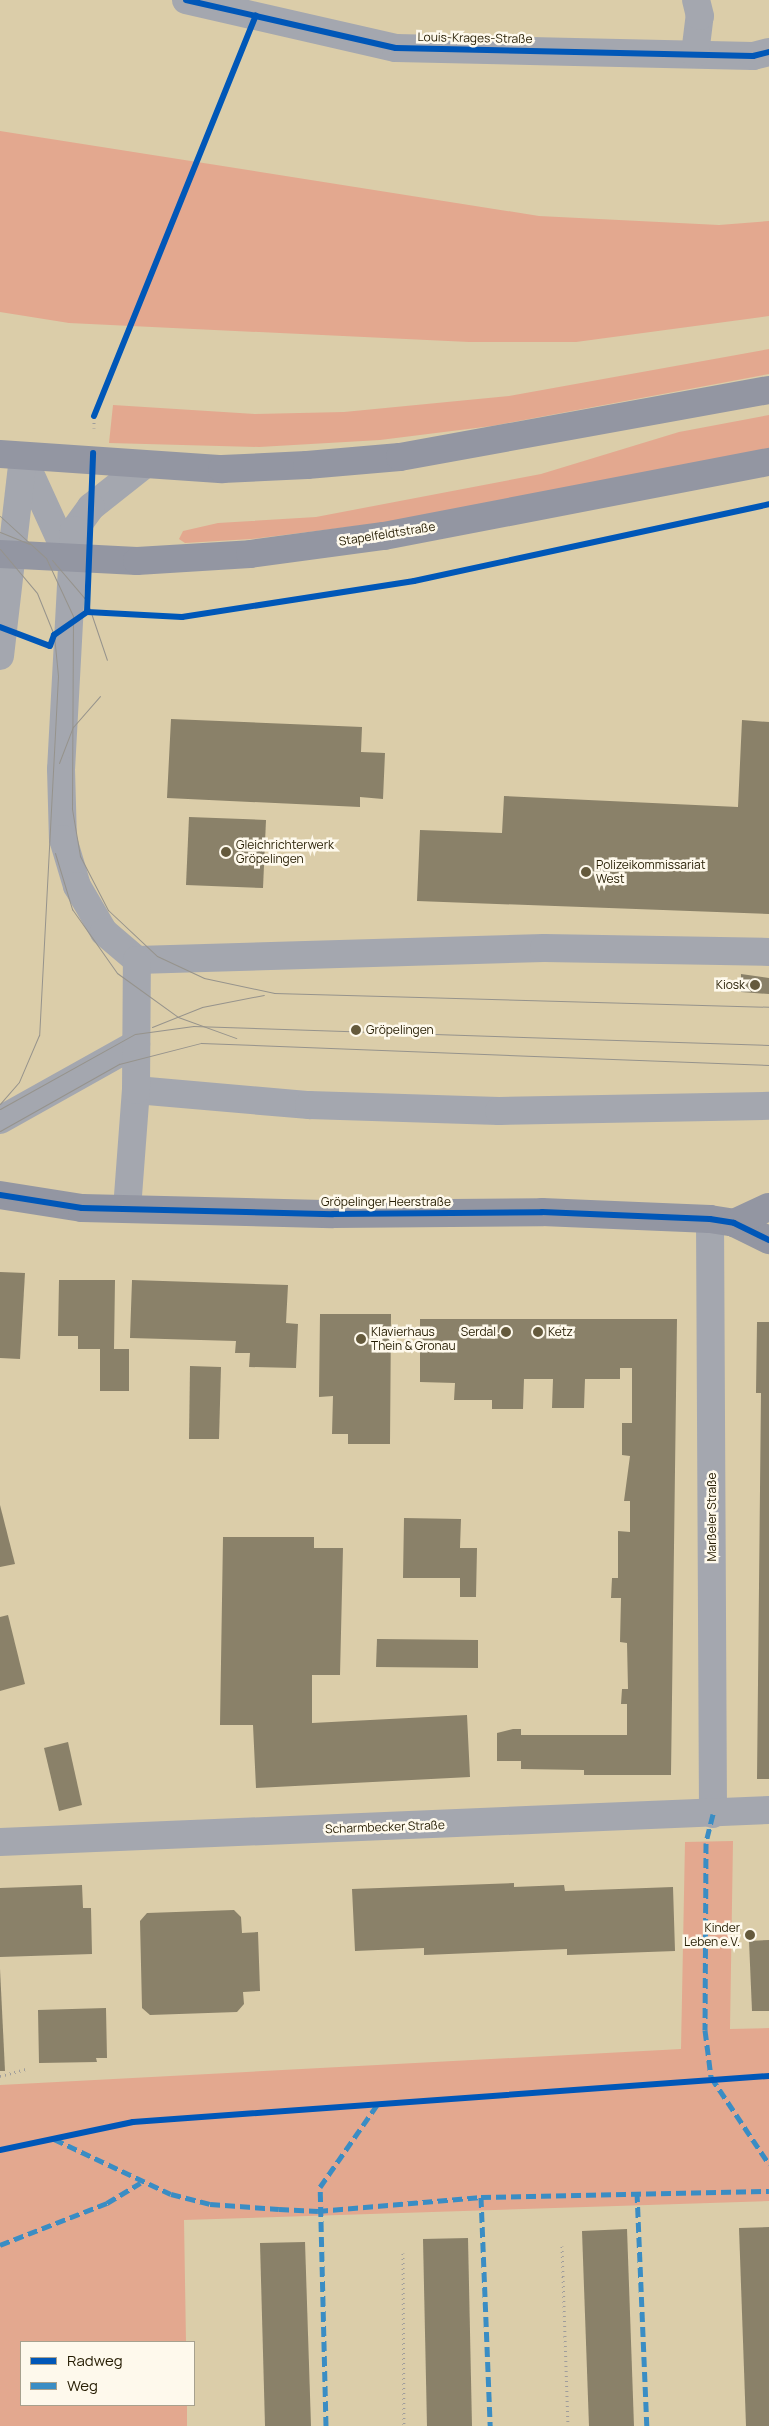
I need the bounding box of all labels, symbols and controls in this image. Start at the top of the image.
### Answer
street label: Louis-Krages-Straße [417,30,533,46]
street label: Stapelfeldtstraße [338,519,436,549]
place label: Gleichrichterwerk Gröpelingen [236,838,334,866]
marker: Gleichrichterwerk Gröpelingen [220,846,232,858]
place label: Polizeikommissariat West [596,858,706,886]
marker: Polizeikommissariat West [580,866,592,878]
place label: Kiosk [716,978,745,992]
marker: Kiosk [749,979,761,991]
place label: Gröpelingen [366,1023,434,1037]
marker: Gröpelingen [350,1024,362,1036]
street label: Gröpelinger Heerstraße [321,1195,451,1209]
place label: Klavierhaus Thein & Gronau [371,1325,456,1353]
place label: Serdal [461,1325,496,1339]
place label: Ketz [548,1325,573,1339]
marker: Serdal [500,1326,512,1338]
marker: Ketz [532,1326,544,1338]
marker: Klavierhaus Thein & Gronau [355,1333,367,1345]
street label: Marßeler Straße [705,1473,719,1561]
street label: Scharmbecker Straße [325,1818,445,1836]
place label: Kinder Leben e.V. [684,1921,740,1949]
marker: Kinder Leben e.V. [744,1929,756,1941]
legend [20,2341,195,2406]
text: Radweg [67,2350,123,2371]
text: Weg [67,2375,98,2396]

